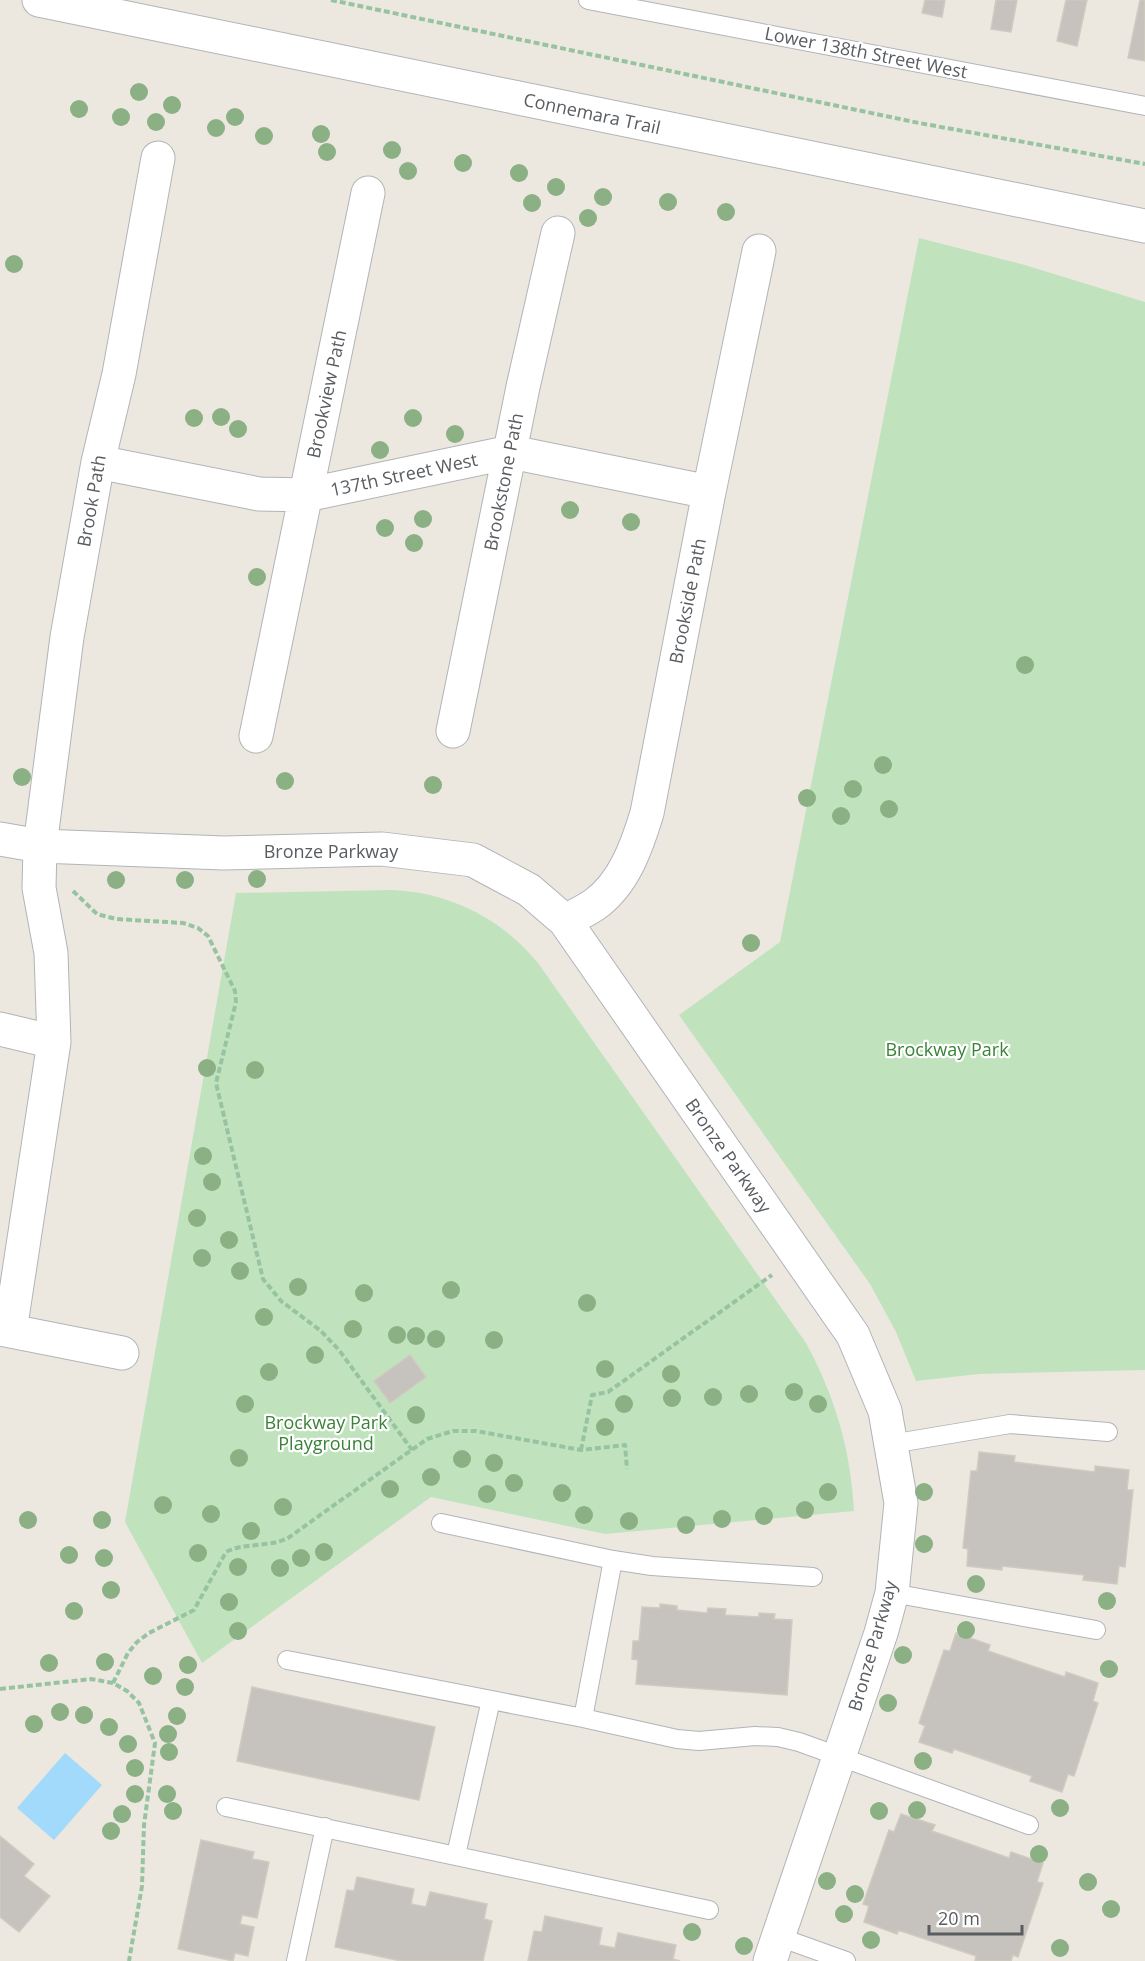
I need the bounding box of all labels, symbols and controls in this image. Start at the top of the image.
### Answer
street label: Lower 138th Street West [763,21,970,83]
street label: Connemara Trail [522,87,663,139]
street label: Brookview Path [301,327,351,460]
street label: Brookstone Path [478,411,528,553]
street label: 137th Street West [328,447,479,501]
street label: Brook Path [71,453,111,549]
street label: Brookside Path [663,536,711,666]
street label: Bronze Parkway [264,839,399,863]
park label: Brockway Park [885,1037,1009,1061]
street label: Bronze Parkway [680,1093,778,1218]
park label: Brockway Park Playground [264,1410,388,1455]
street label: Bronze Parkway [842,1577,902,1714]
scale bar [929,1898,1022,1936]
text: 20 m [938,1906,980,1930]

